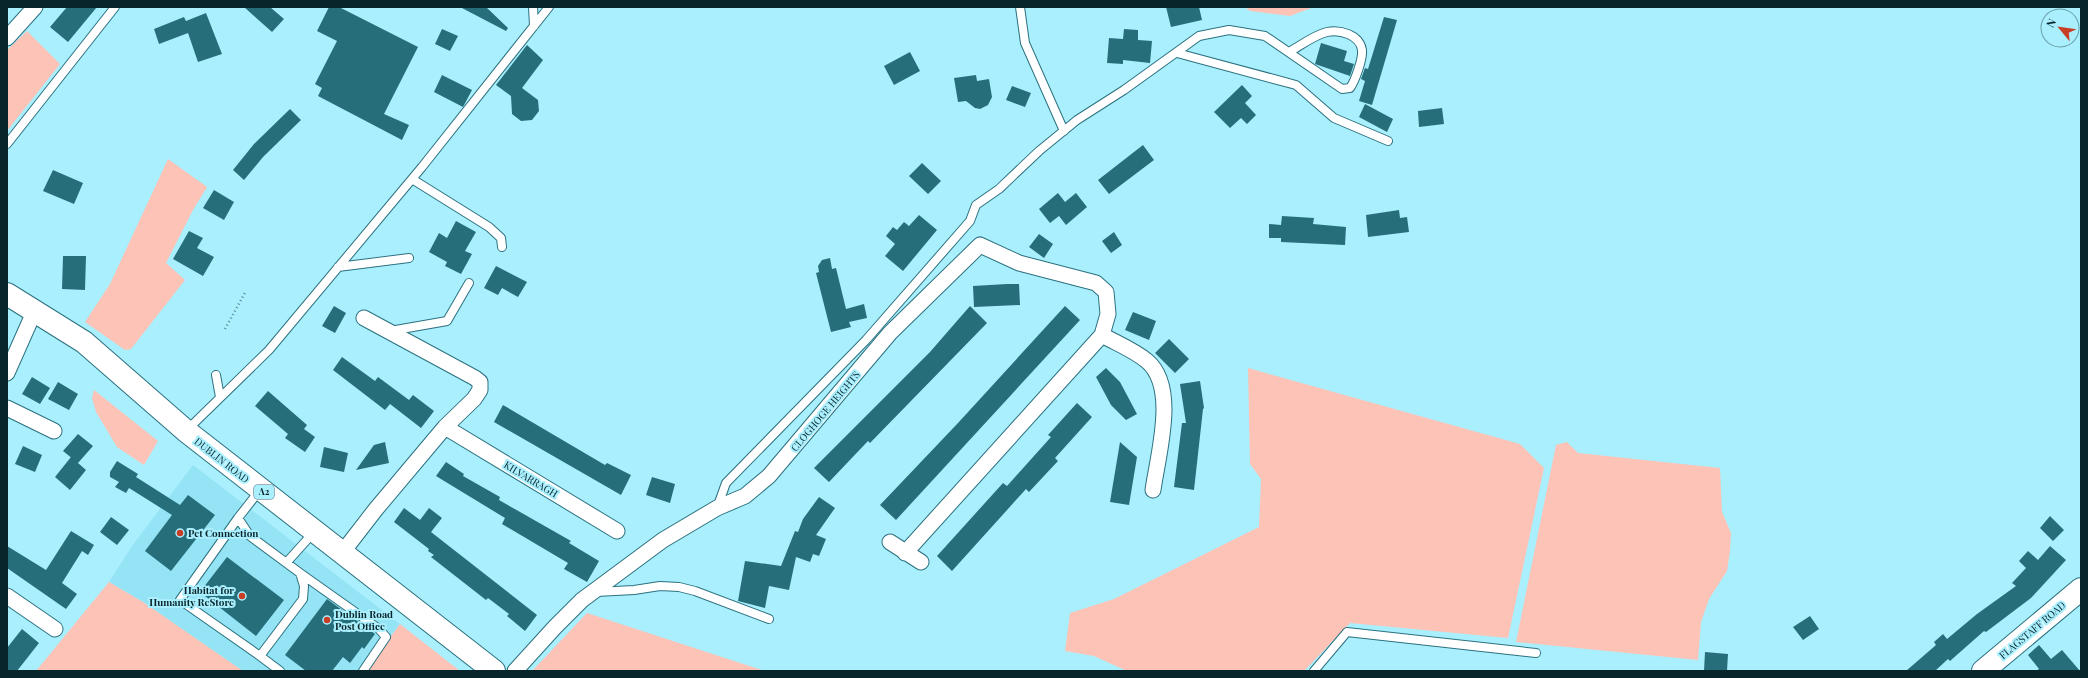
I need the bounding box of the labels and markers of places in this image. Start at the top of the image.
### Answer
place label: Pet Connection [188,526,259,540]
marker: Pet Connection [175,528,185,538]
place label: Habitat for Humanity ReStore [149,583,234,609]
marker: Habitat for Humanity ReStore [237,591,247,601]
place label: Dublin Road Post Office [335,607,393,633]
marker: Dublin Road Post Office [322,615,332,625]

